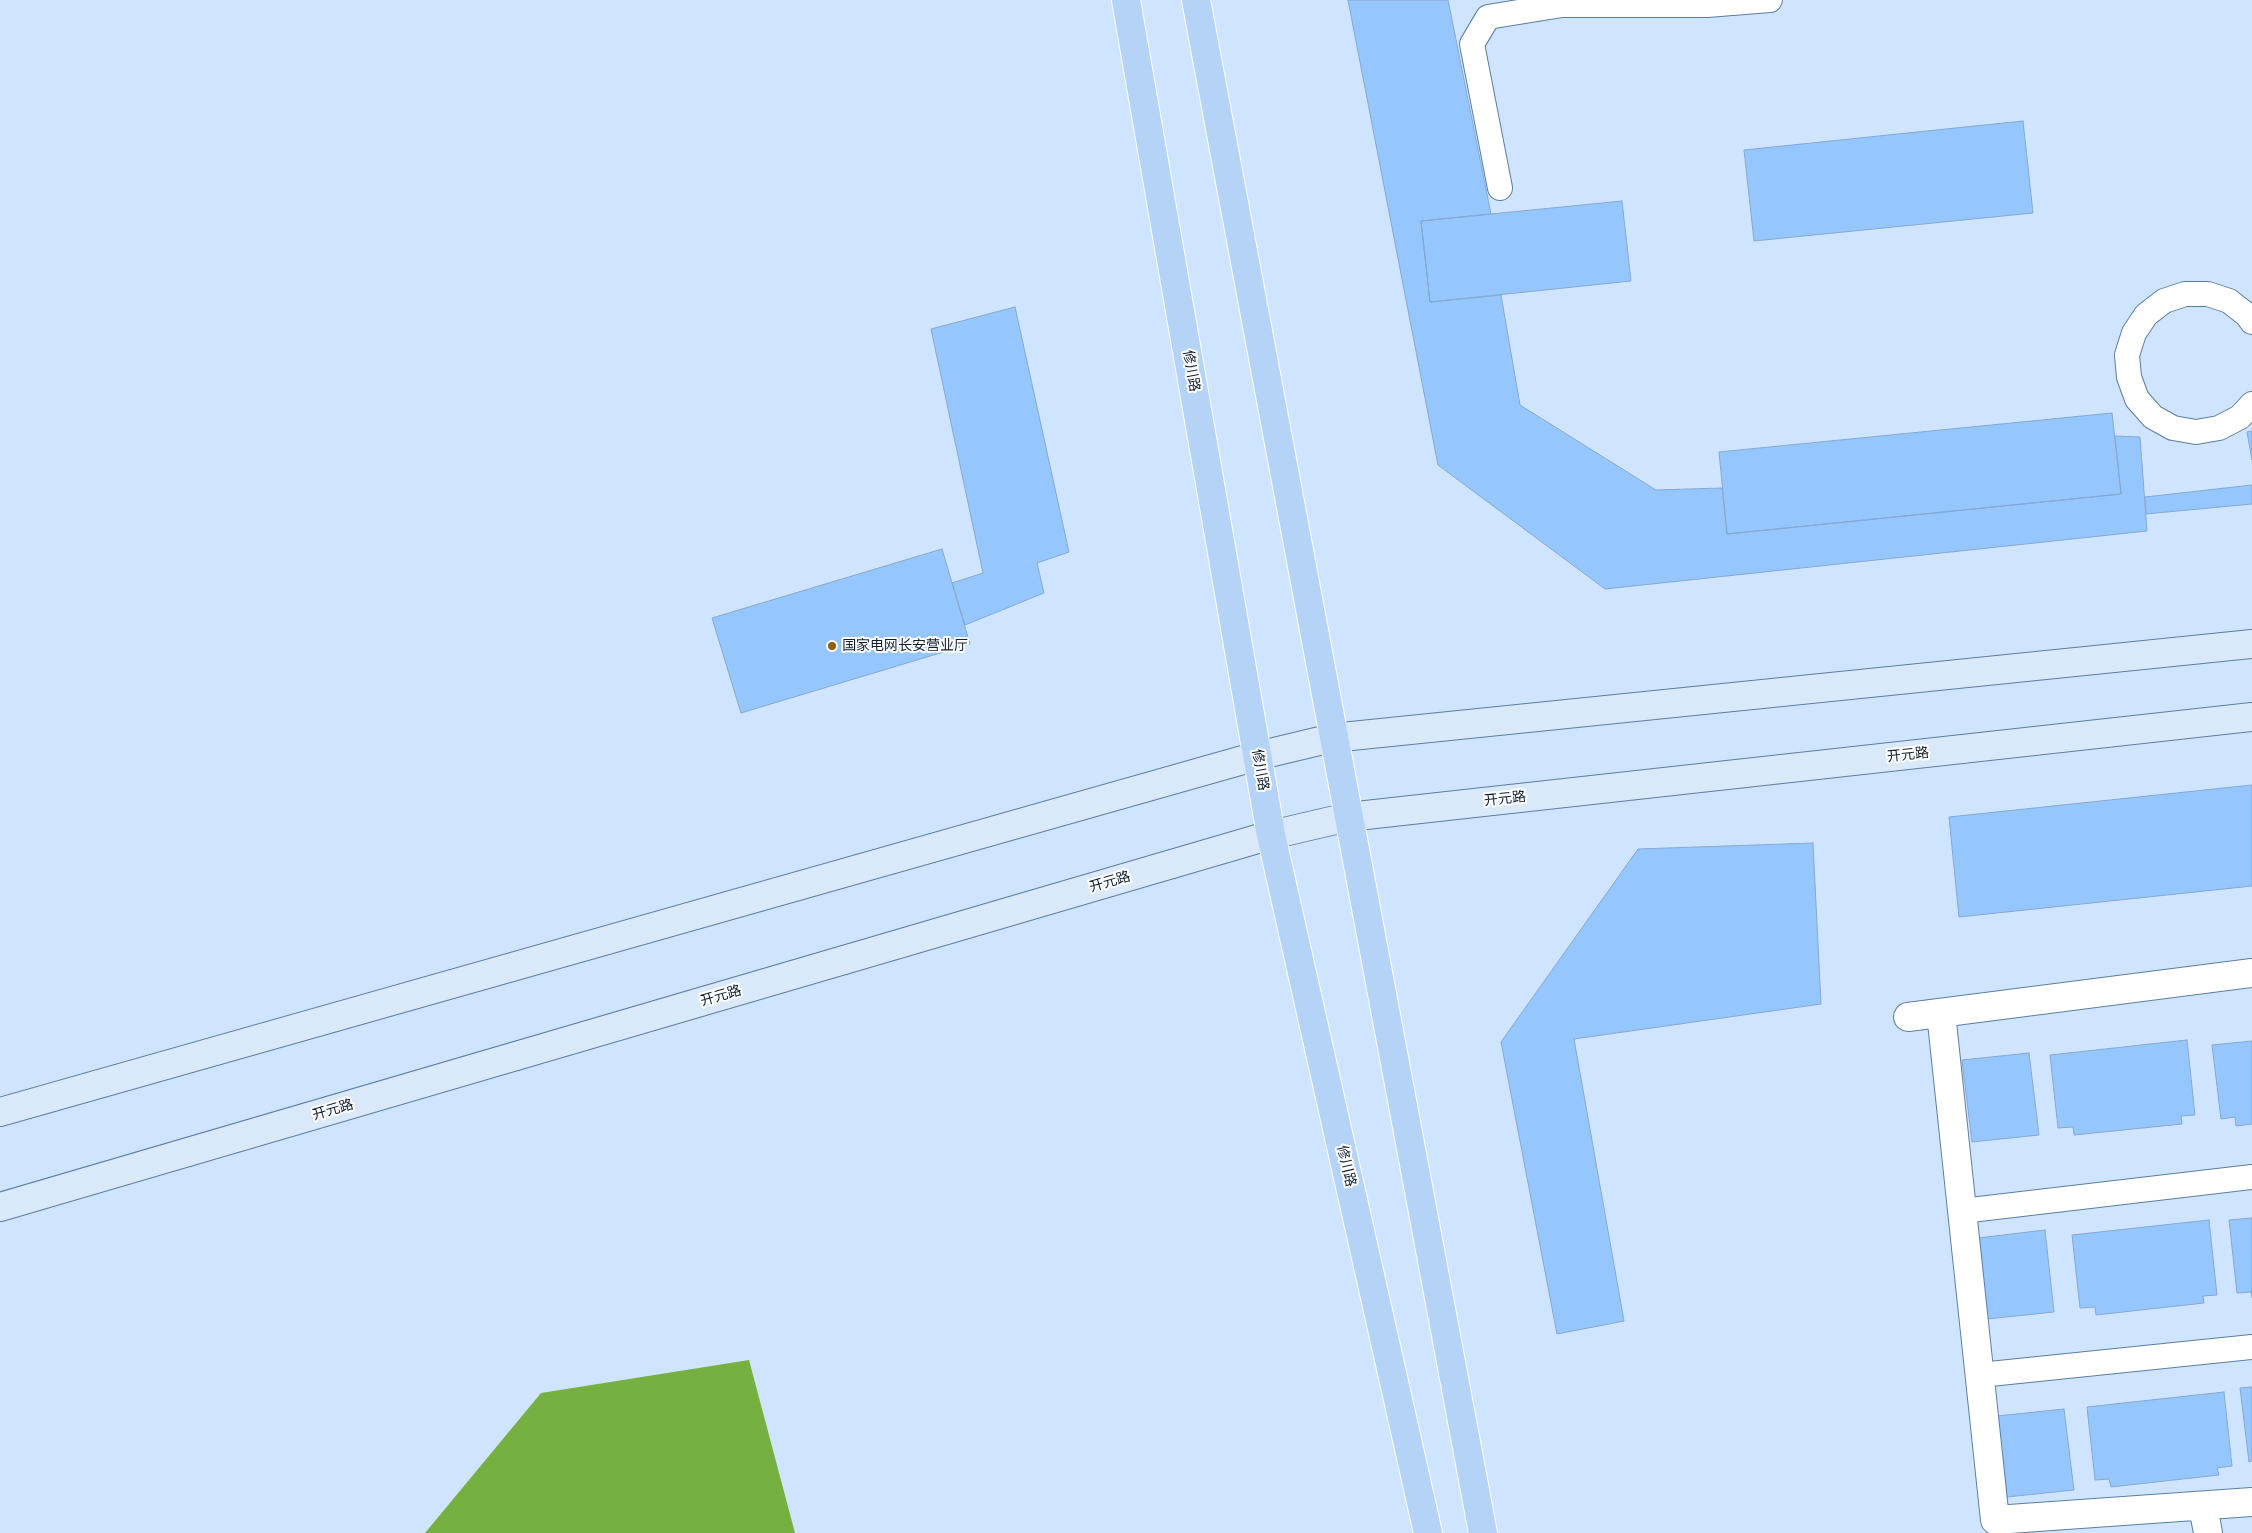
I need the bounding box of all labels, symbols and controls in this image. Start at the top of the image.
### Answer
street label: 修川路 [1179,349,1203,393]
place label: 国家电网长安营业厅 [842,638,968,654]
marker: 国家电网长安营业厅 [826,640,838,652]
street label: 开元路 [1886,744,1930,766]
street label: 修川路 [1248,748,1272,792]
street label: 开元路 [1483,788,1527,810]
street label: 开元路 [1087,868,1133,896]
street label: 开元路 [698,982,744,1010]
street label: 开元路 [310,1096,356,1124]
street label: 修川路 [1333,1144,1359,1188]

